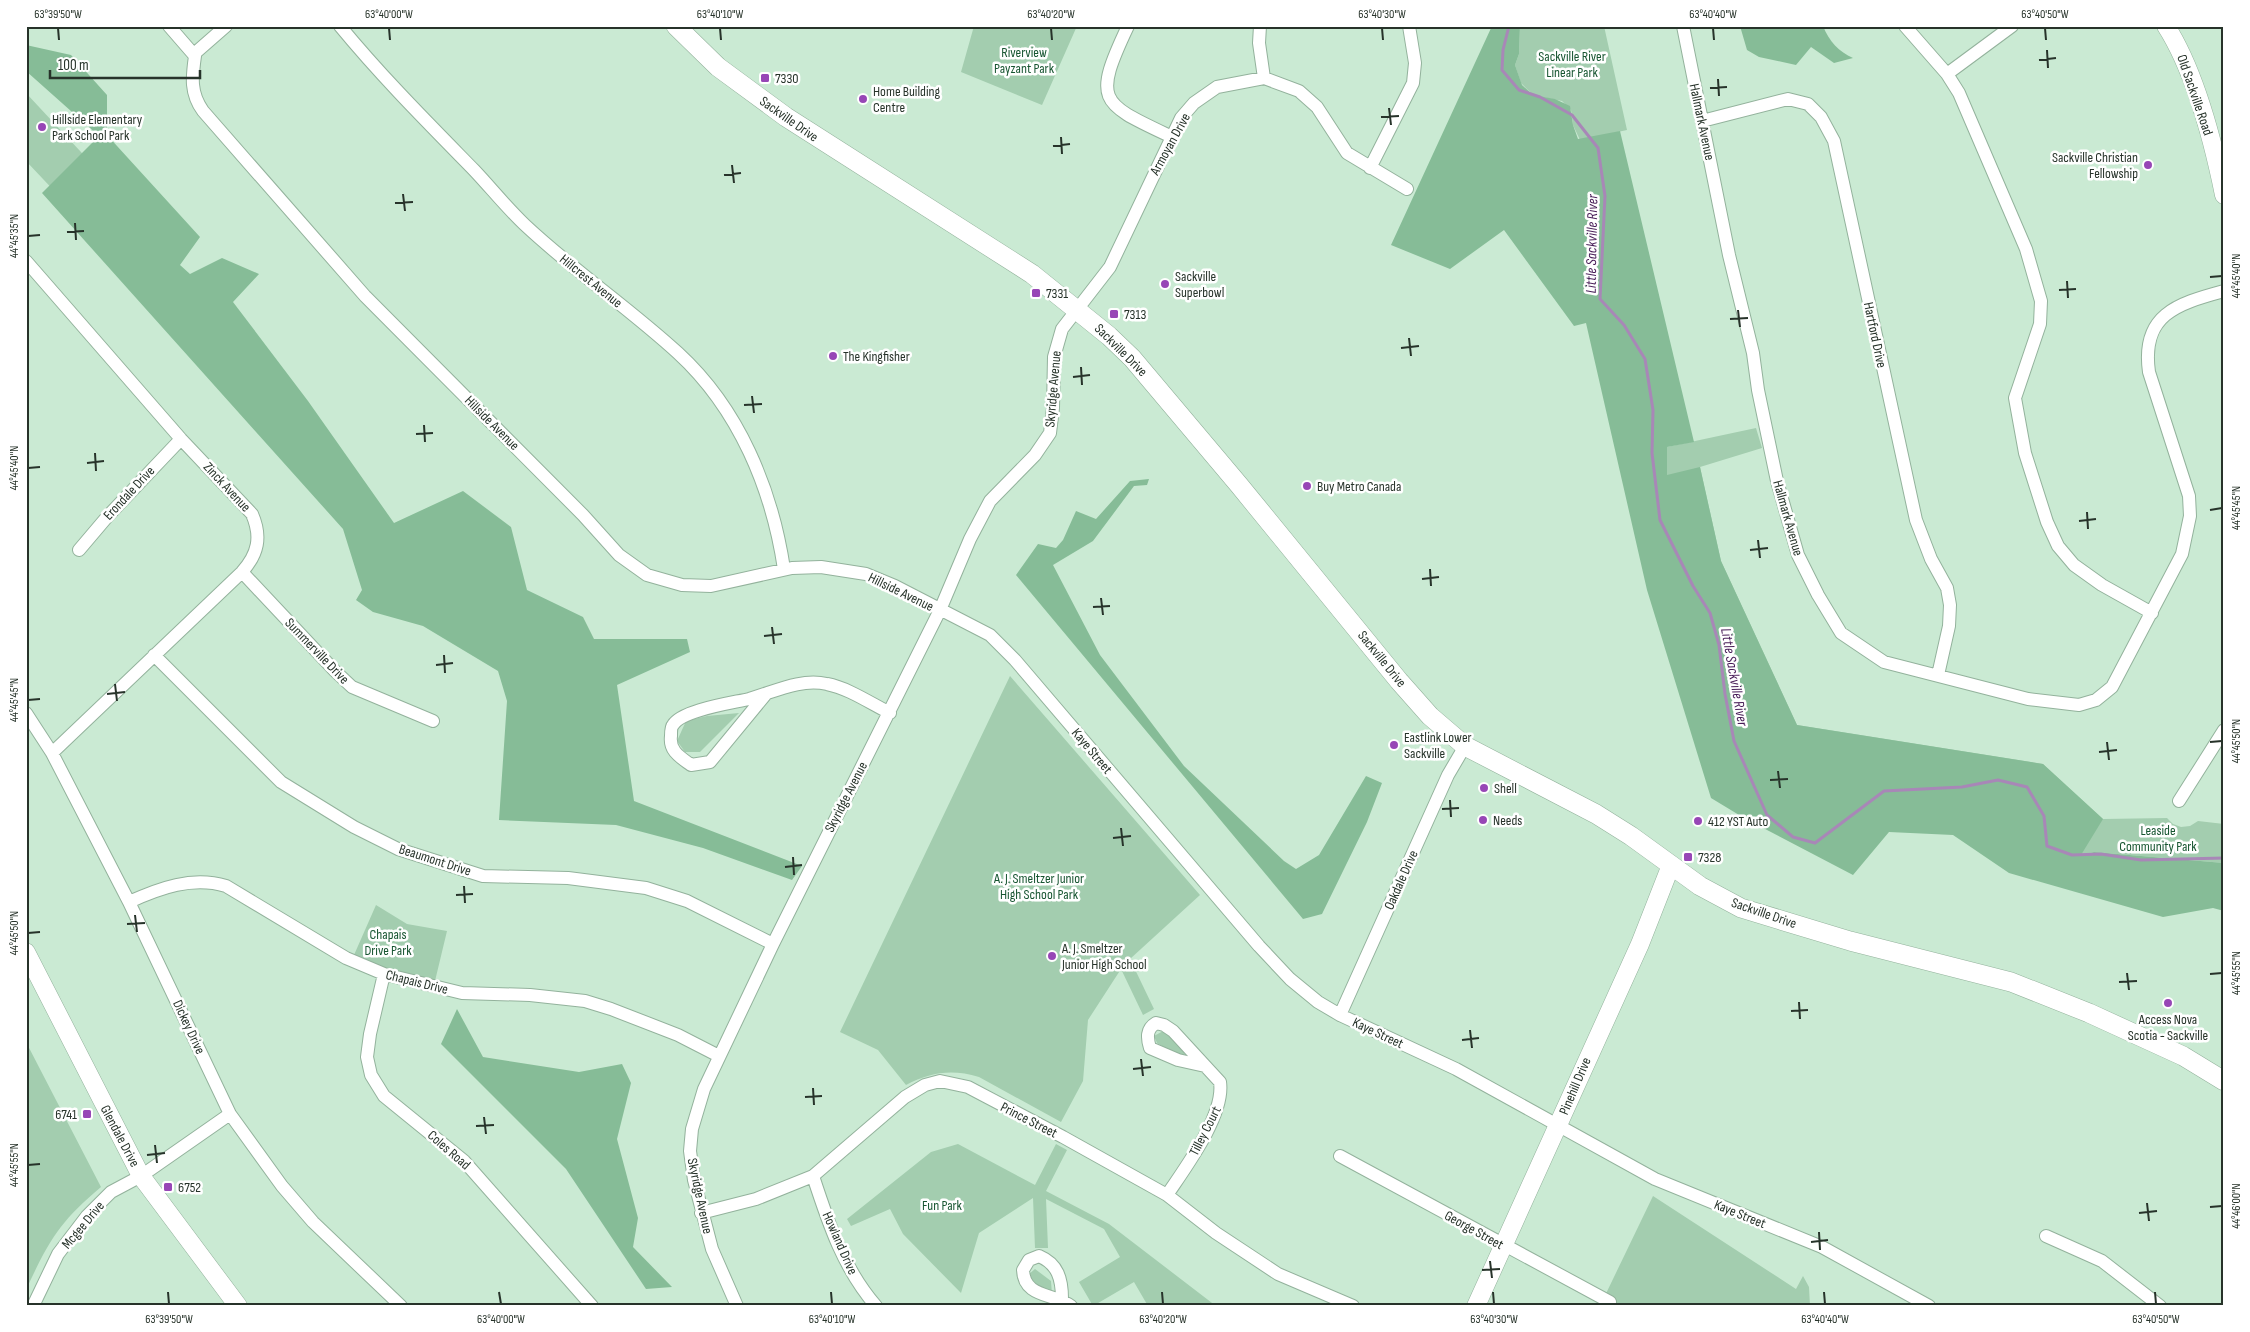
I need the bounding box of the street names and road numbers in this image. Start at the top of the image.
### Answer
street label: Old Sackville Road [2173,52,2217,138]
street label: Hallmark Avenue [1686,82,1718,162]
street label: Sackville Drive [756,93,822,145]
street label: Armoyan Drive [1146,110,1194,179]
street label: Hillcrest Avenue [556,251,626,311]
street label: Hartford Drive [1860,301,1890,369]
street label: Sackville Drive [1091,320,1151,380]
street label: Skyridge Avenue [1041,350,1065,428]
street label: Hillside Avenue [461,392,523,454]
street label: Zinck Avenue [200,459,254,515]
street label: Erondale Drive [100,463,158,523]
street label: Hallmark Avenue [1769,478,1807,558]
street label: Hillside Avenue [866,569,936,615]
street label: Summerville Drive [281,614,353,688]
street label: Sackville Drive [1354,627,1410,691]
street label: Kaye Street [1068,725,1116,777]
street label: Skyridge Avenue [821,759,871,835]
street label: Beaumont Drive [397,840,473,880]
street label: Oakdale Drive [1380,848,1422,912]
street label: Sackville Drive [1729,894,1799,932]
street label: Chapais Drive [384,966,450,998]
street label: Dickey Drive [169,997,209,1057]
street label: Kaye Street [1350,1014,1406,1052]
street label: Pinehill Drive [1555,1055,1595,1117]
street label: Prince Street [998,1098,1060,1142]
street label: Glendale Drive [97,1102,143,1170]
street label: Tilley Court [1185,1103,1225,1159]
street label: Coles Road [424,1127,474,1173]
street label: Skyridge Avenue [684,1157,716,1235]
street label: Kaye Street [1712,1196,1768,1232]
street label: Mcgee Drive [58,1198,108,1252]
street label: George Street [1441,1207,1507,1253]
street label: Howland Drive [819,1209,861,1277]

